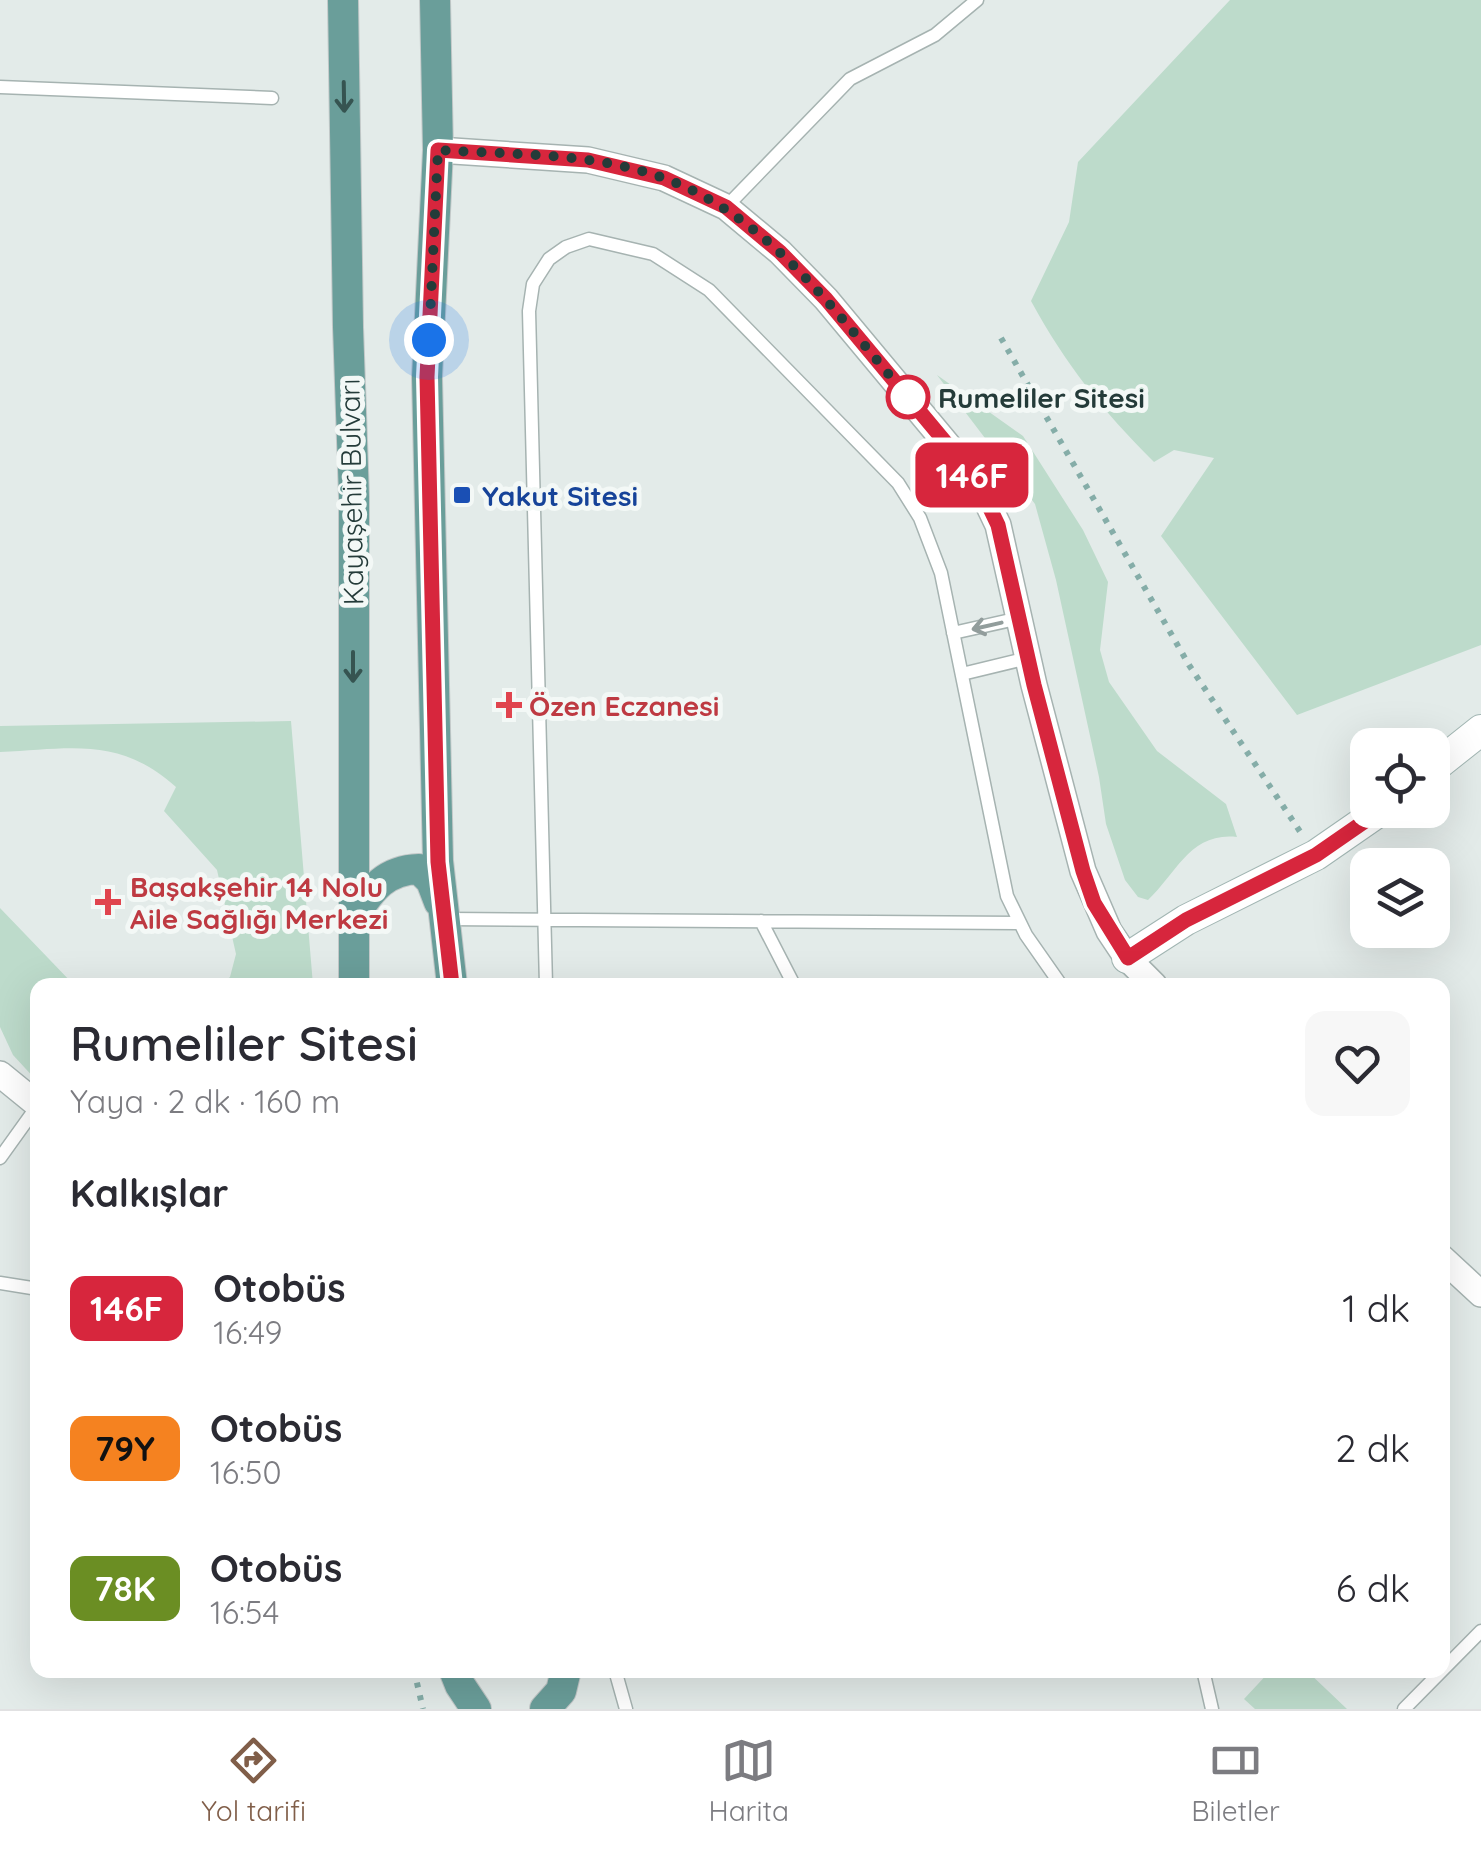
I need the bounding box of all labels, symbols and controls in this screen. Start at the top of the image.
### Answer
one-way arrow [335,81,354,113]
your location [404,315,454,365]
marker: Rumeliler Sitesi [887,376,929,418]
street label: Kayaşehir Bulvarı [332,379,370,605]
place label: Rumeliler Sitesi [938,380,1145,415]
line badge: 146F [902,442,1042,508]
text: 146F [935,453,1009,497]
place label: Yakut Sitesi [482,478,638,513]
marker: Yakut Sitesi [451,484,473,506]
one-way arrow [972,618,1004,636]
one-way arrow [344,650,362,683]
place label: Özen Eczanesi [529,688,719,723]
marker: Özen Eczanesi [498,694,520,716]
map controls [1350,728,1450,948]
button: locate [1350,728,1450,828]
button: layers [1350,848,1450,948]
place label: Başakşehir 14 Nolu Aile Sağlığı Merkezi [130,869,388,936]
marker: Başakşehir 14 Nolu Aile Sağlığı Merkezi [95,889,121,915]
button: heart [1305,1011,1410,1116]
text: Rumeliler Sitesi [70,1013,418,1073]
text: Yaya · 2 dk · 160 m [70,1081,340,1121]
text: Kalkışlar [70,1169,229,1217]
text: Otobüs [213,1264,346,1312]
text: 1 dk [1342,1284,1410,1332]
text: 146F [90,1286,163,1330]
text: 16:49 [213,1312,282,1352]
text: Otobüs [210,1404,342,1452]
text: 2 dk [1335,1424,1410,1472]
text: 79Y [95,1426,155,1470]
text: 16:50 [210,1452,282,1492]
text: Otobüs [210,1544,342,1592]
text: 6 dk [1336,1564,1410,1612]
text: 78K [94,1566,156,1610]
text: 16:54 [210,1592,279,1632]
tab: Yol tarifi [201,1733,306,1828]
tab: Harita [708,1733,789,1828]
tab: Biletler [1191,1733,1280,1828]

